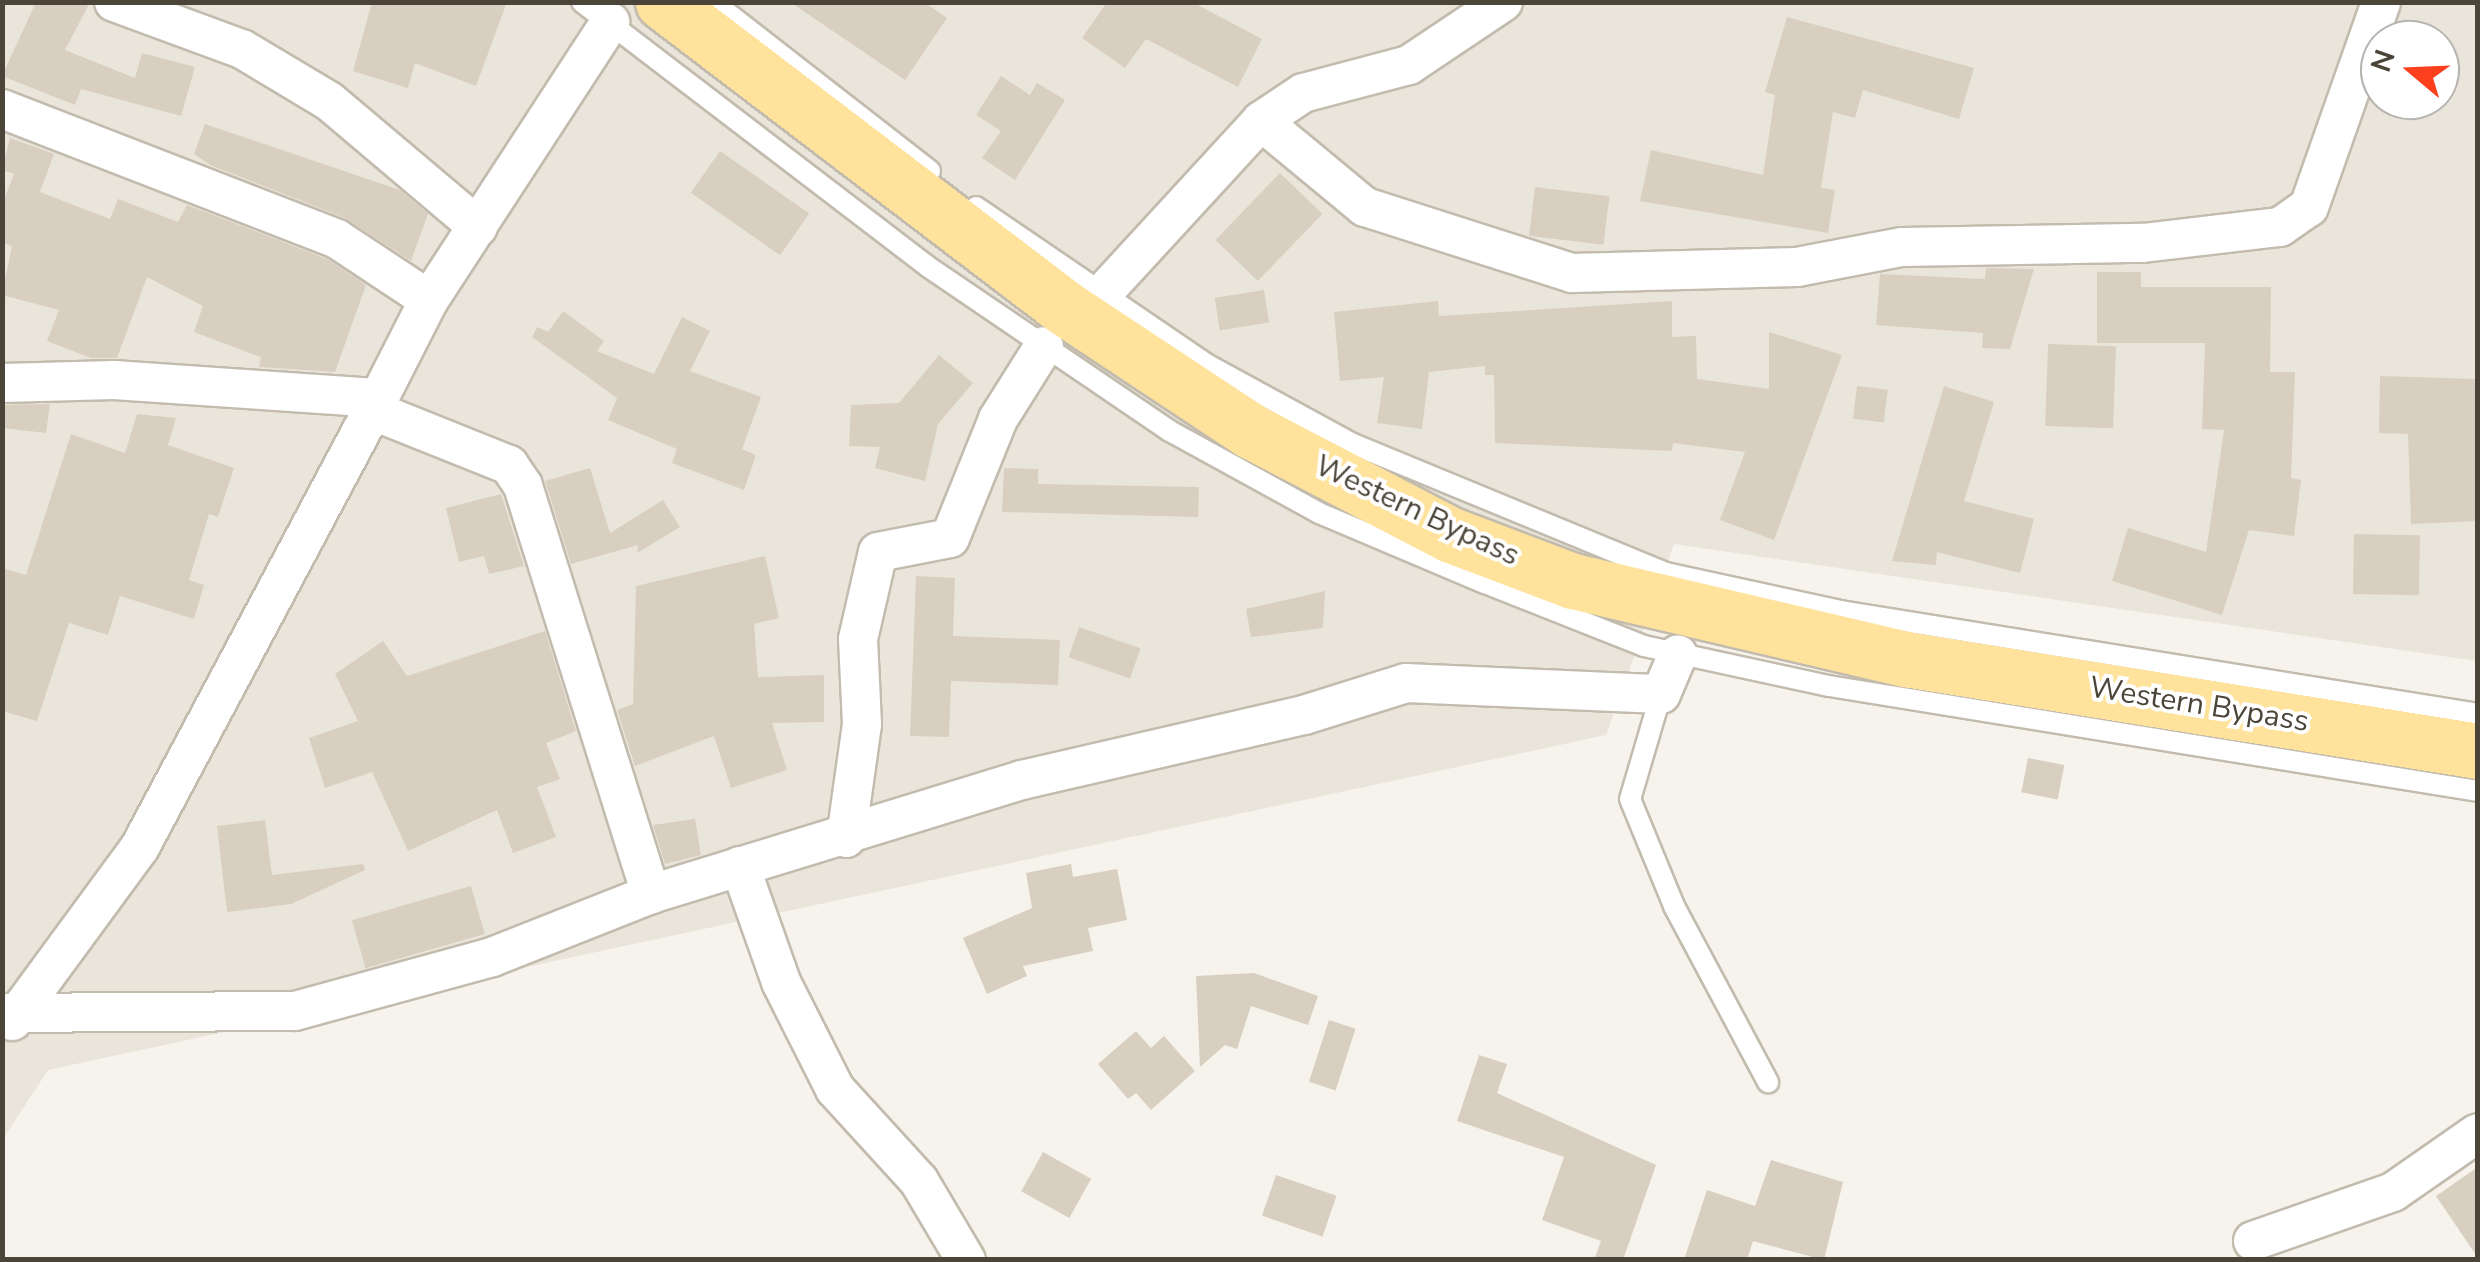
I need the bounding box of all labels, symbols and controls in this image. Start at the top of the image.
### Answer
north arrow [2360,20,2460,120]
text: N [2362,45,2405,77]
street label: Western Bypass [1309,448,1525,574]
street label: Western Bypass [2087,670,2311,740]

